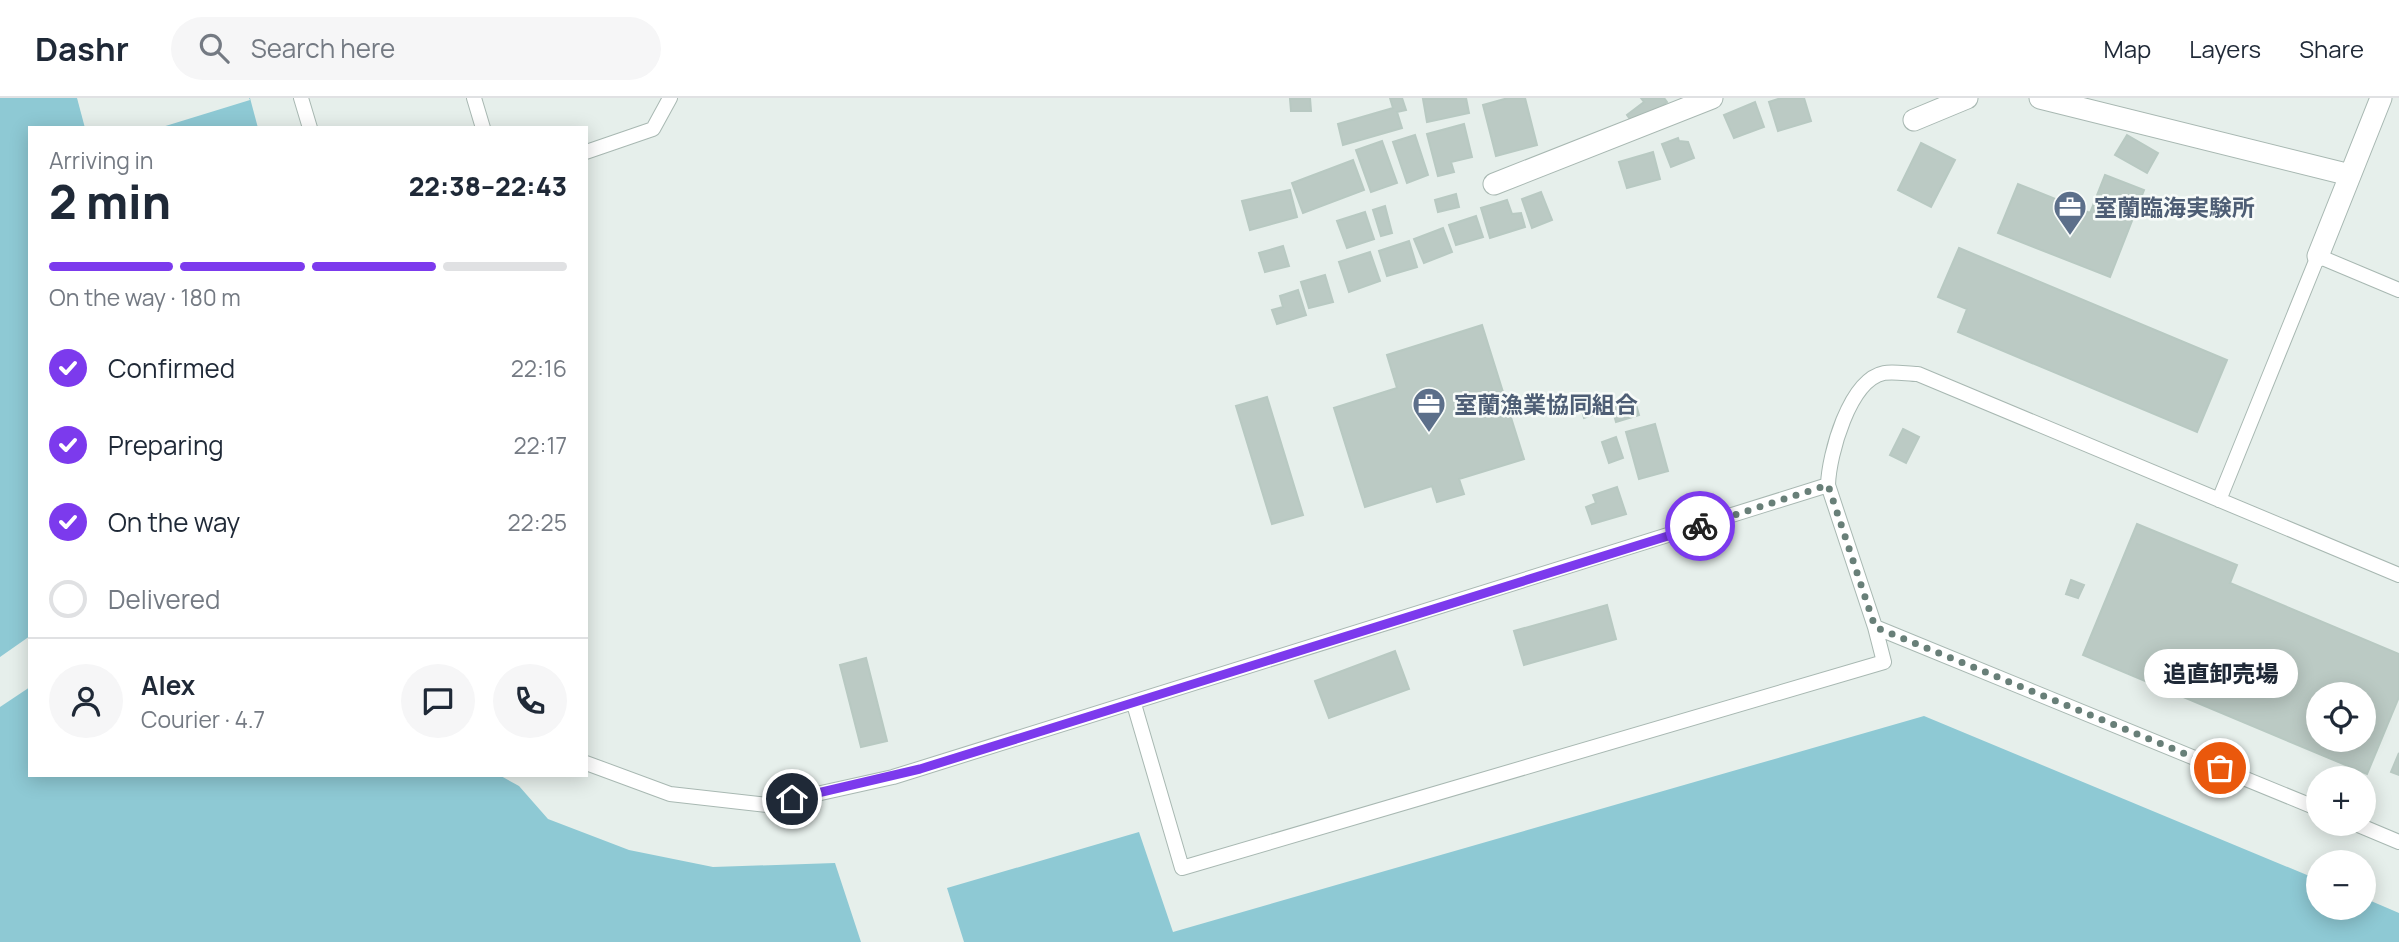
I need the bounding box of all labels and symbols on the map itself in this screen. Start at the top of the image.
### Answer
office icon: 室蘭臨海実験所 [2051,188,2089,237]
place label: 室蘭臨海実験所 [2094,191,2255,223]
office icon: 室蘭漁業協同組合 [1410,385,1448,434]
place label: 室蘭漁業協同組合 [1454,388,1638,420]
courier [1665,491,1735,561]
callout: 追直卸売場 [2143,649,2297,698]
pin [2190,738,2250,798]
pin [762,769,822,829]

